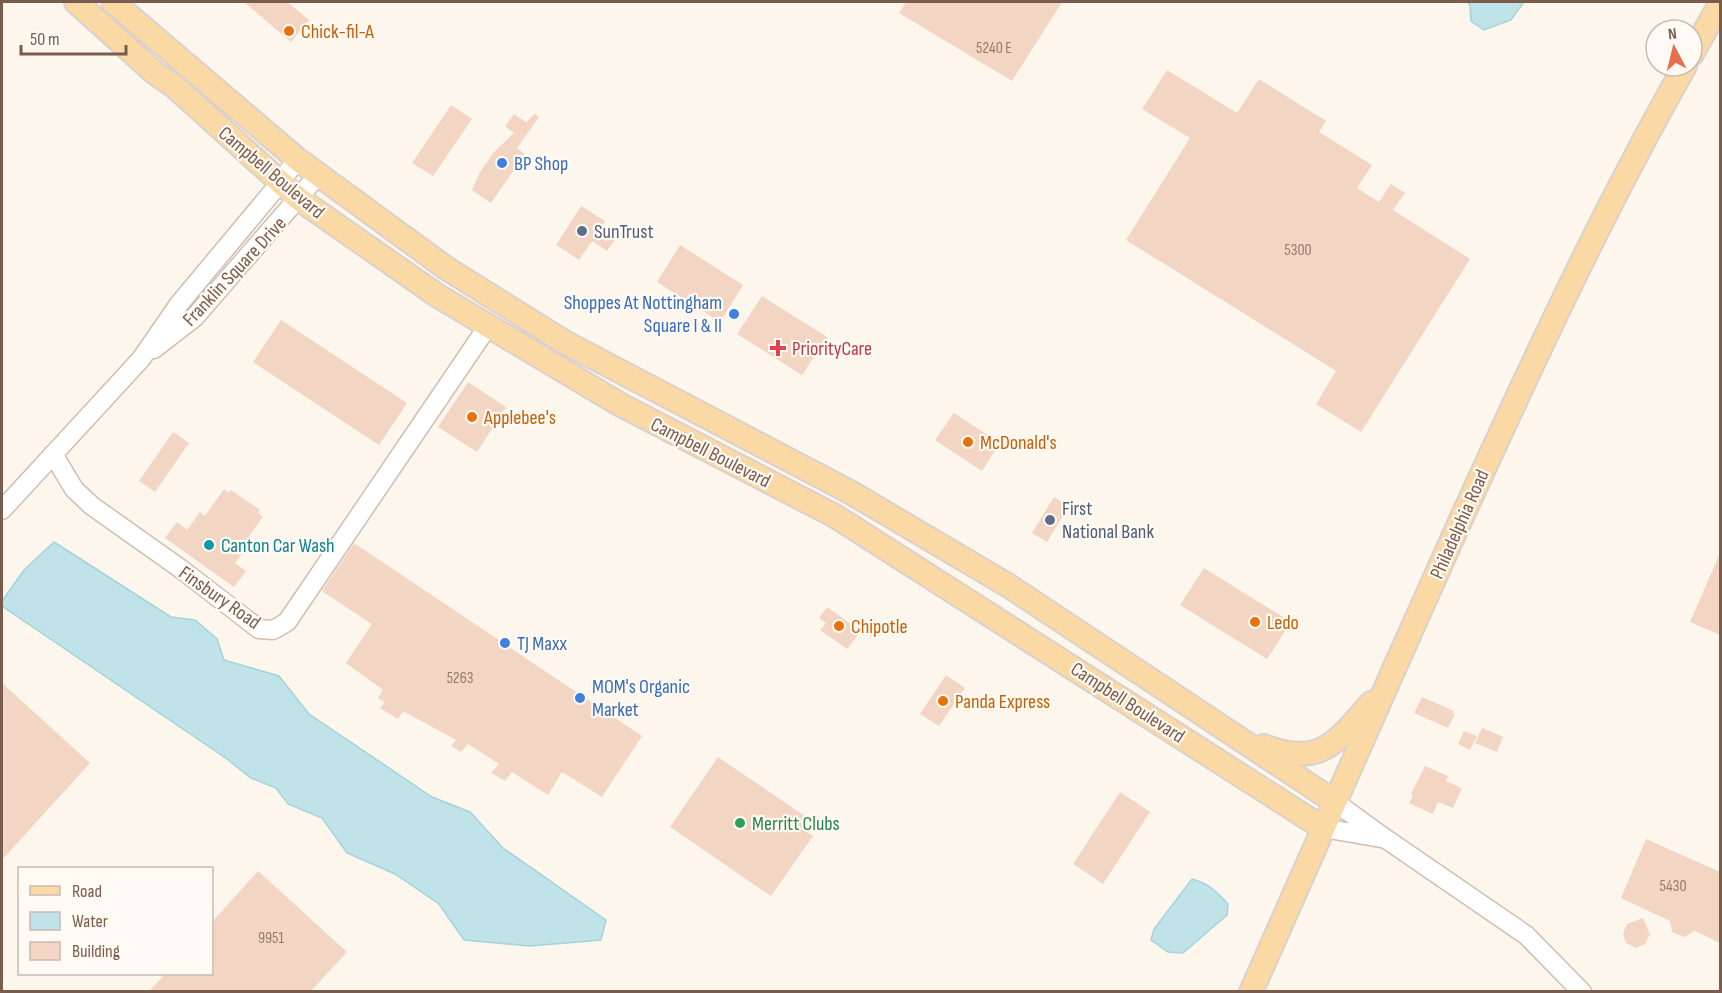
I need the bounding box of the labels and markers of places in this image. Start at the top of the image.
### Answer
place label: Chick-fil-A [301,20,374,44]
marker: Chick-fil-A [282,24,296,38]
place label: BP Shop [514,152,568,176]
marker: BP Shop [495,156,509,170]
place label: SunTrust [594,220,654,244]
marker: SunTrust [575,224,589,238]
place label: Shoppes At Nottingham Square I & II [564,291,722,338]
marker: Shoppes At Nottingham Square I & II [727,307,741,321]
place label: PriorityCare [792,337,872,361]
marker: PriorityCare [769,339,787,357]
place label: Applebee's [483,406,556,430]
marker: Applebee's [465,410,479,424]
place label: McDonald's [980,431,1057,455]
marker: McDonald's [961,435,975,449]
place label: First National Bank [1062,497,1154,544]
marker: First National Bank [1043,513,1057,527]
place label: Canton Car Wash [221,534,335,558]
marker: Canton Car Wash [202,538,216,552]
place label: Ledo [1267,611,1299,635]
place label: Chipotle [851,615,907,639]
marker: Ledo [1248,615,1262,629]
marker: Chipotle [832,619,846,633]
place label: TJ Maxx [517,632,567,656]
marker: TJ Maxx [498,636,512,650]
place label: MOM's Organic Market [592,675,690,722]
place label: Panda Express [955,690,1050,714]
marker: MOM's Organic Market [573,691,587,705]
marker: Panda Express [936,694,950,708]
place label: Merritt Clubs [752,812,840,836]
marker: Merritt Clubs [733,816,747,830]

